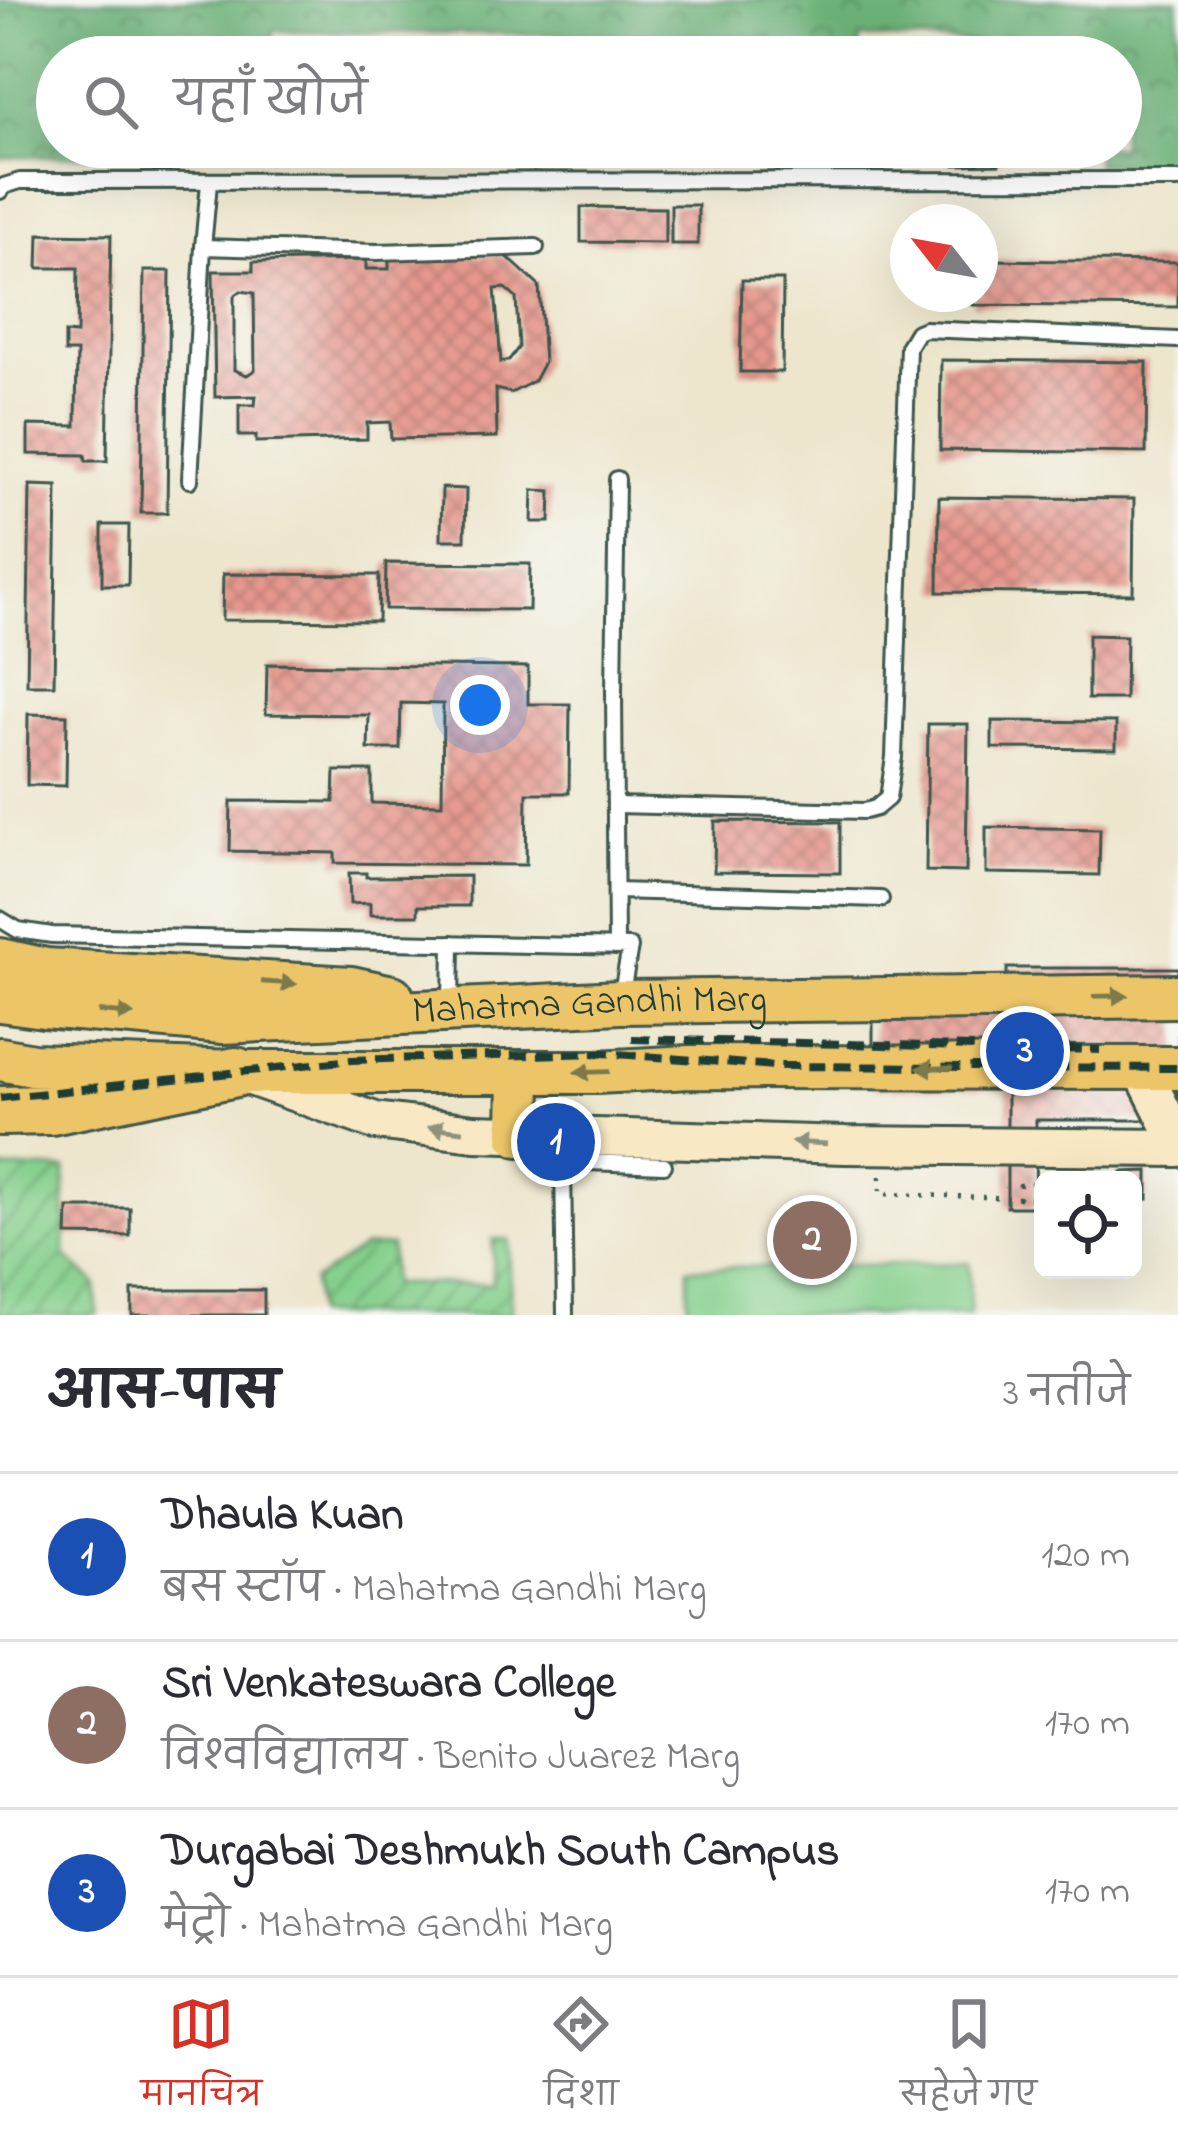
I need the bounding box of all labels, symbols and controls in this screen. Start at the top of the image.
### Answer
search box [36,36,1142,168]
icon: search [78,69,144,135]
text: यहाँ खोजें [174,70,367,136]
north arrow [890,204,998,312]
your location [450,675,510,735]
street label: Mahatma Gandhi Marg [411,972,767,1041]
one-way arrow [261,974,299,993]
one-way arrow [1092,987,1130,1006]
one-way arrow [98,1004,135,1023]
pin: 3 [986,1006,1064,1096]
one-way arrow [915,1058,953,1078]
one-way arrow [572,1062,610,1081]
pin: 1 [517,1097,595,1187]
one-way arrow [427,1120,464,1139]
one-way arrow [789,1133,827,1152]
map controls [1034,1171,1142,1279]
button: locate [1034,1171,1142,1279]
pin: 2 [773,1195,851,1285]
text: आस-पास [48,1357,280,1432]
text: 3 नतीजे [1003,1366,1130,1423]
text: Dhaula Kuan [162,1484,403,1550]
text: 1 [81,1528,93,1585]
text: 120 m [1041,1528,1130,1585]
text: बस स्टॉप · Mahatma Gandhi Marg [162,1562,707,1619]
text: Sri Venkateswara College [162,1652,616,1718]
text: 2 [77,1696,97,1753]
text: 170 m [1045,1696,1130,1753]
text: विश्वविद्यालय · Benito Juarez Marg [162,1730,740,1787]
text: Durgabai Deshmukh South Campus [162,1820,839,1886]
text: 3 [79,1864,95,1921]
text: 170 m [1045,1864,1130,1921]
text: मेट्रो · Mahatma Gandhi Marg [162,1898,613,1955]
tab: मानचित्र [141,1991,262,2130]
tab: दिशा [544,1991,619,2130]
tab: सहेजे गए [900,1991,1037,2130]

